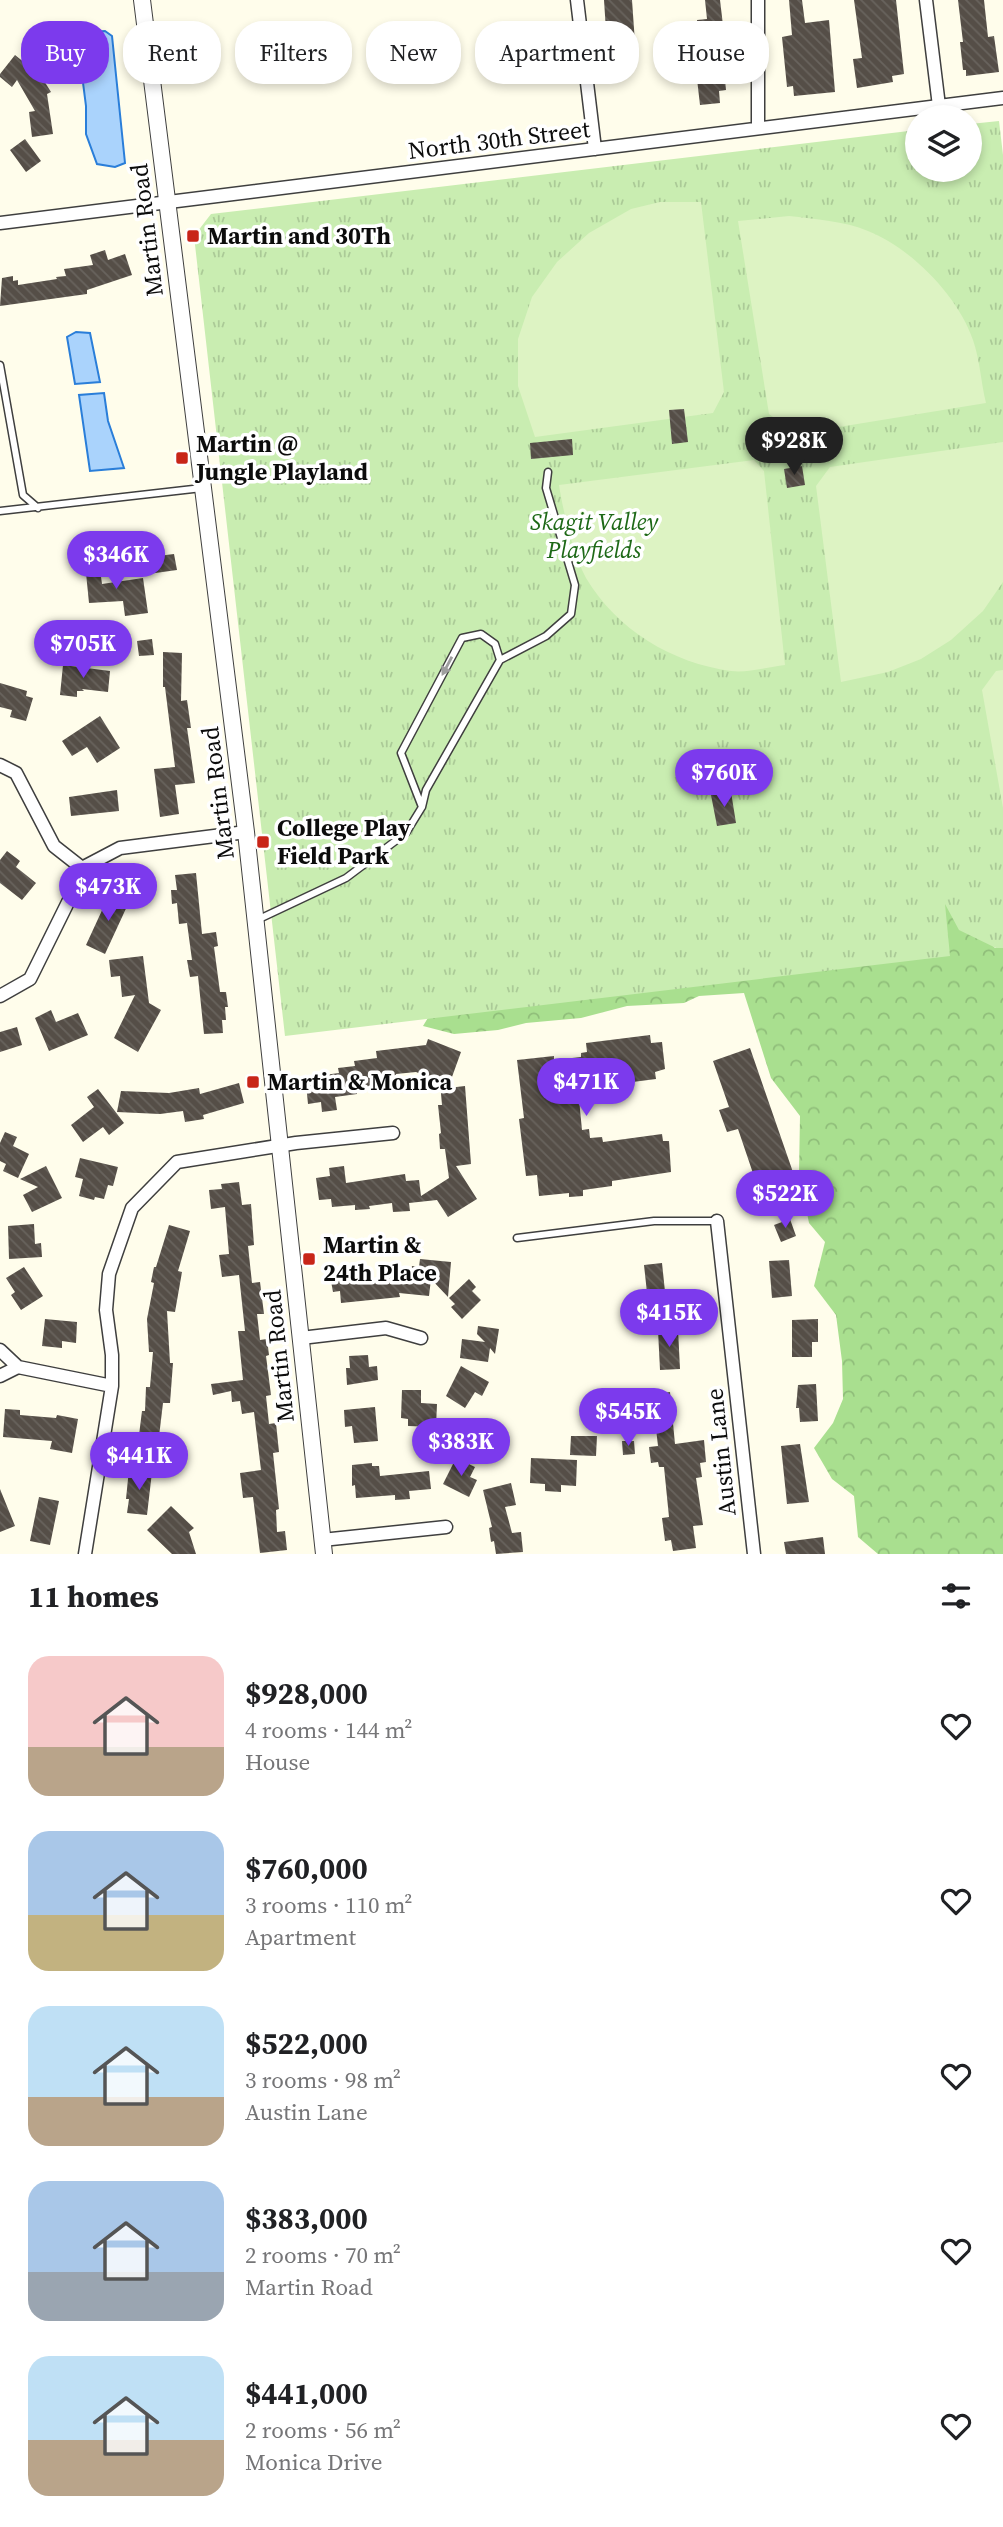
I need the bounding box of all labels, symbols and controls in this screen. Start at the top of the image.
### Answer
chip: Buy [21,21,109,84]
chip: Rent [123,21,221,84]
chip: Filters [235,21,352,84]
chip: New [366,21,461,84]
chip: Apartment [475,21,639,84]
chip: House [653,21,769,84]
map controls [905,105,982,182]
button: layers [905,105,982,182]
street label: North 30th Street [406,112,592,167]
street label: Martin Road [122,161,171,298]
place label: Martin and 30Th [207,219,391,252]
marker: Martin and 30Th [185,228,201,244]
pin: $928K [745,418,843,477]
text: $928K [761,424,827,456]
place label: Martin @ Jungle Playland [194,427,368,488]
marker: Martin @ Jungle Playland [174,450,190,466]
park label: Skagit Valley Playfields [530,505,659,566]
pin: $346K [67,532,165,591]
text: $346K [83,538,149,570]
pin: $705K [34,620,132,680]
text: $705K [50,627,116,659]
one-way arrow [441,657,453,676]
street label: Martin Road [193,724,242,861]
pin: $760K [675,750,773,809]
text: $760K [691,756,757,788]
place label: College Play Field Park [277,811,411,872]
marker: College Play Field Park [255,834,271,850]
pin: $473K [59,864,157,923]
text: $473K [75,870,141,902]
pin: $471K [537,1058,635,1118]
place label: Martin & Monica [267,1065,452,1098]
text: $471K [553,1065,619,1097]
marker: Martin & Monica [245,1074,261,1090]
pin: $522K [736,1170,834,1230]
text: $522K [752,1177,818,1209]
place label: Martin & 24th Place [323,1228,437,1289]
marker: Martin & 24th Place [301,1251,317,1267]
street label: Martin Road [255,1288,302,1424]
pin: $415K [620,1290,718,1349]
text: $415K [636,1296,702,1328]
street label: Austin Lane [697,1387,744,1517]
pin: $545K [579,1388,677,1448]
text: $545K [595,1395,661,1427]
pin: $383K [412,1418,510,1478]
text: $383K [428,1425,494,1457]
pin: $441K [90,1432,188,1492]
text: $441K [106,1439,172,1471]
text: 11 homes [28,1576,159,1617]
icon: filters [937,1577,975,1615]
text: $928,000 [245,1673,368,1714]
icon: home [84,1684,168,1768]
icon: heart [937,1707,975,1745]
text: 4 rooms · 144 m² [245,1714,412,1746]
text: House [245,1746,310,1778]
text: $760,000 [245,1848,368,1889]
icon: home [84,1859,168,1943]
icon: heart [937,1882,975,1920]
text: 3 rooms · 110 m² [245,1889,412,1921]
text: Apartment [245,1921,356,1953]
text: $522,000 [245,2023,368,2064]
icon: home [84,2034,168,2118]
icon: heart [937,2057,975,2095]
text: 3 rooms · 98 m² [245,2064,401,2096]
text: Austin Lane [245,2096,368,2128]
text: $383,000 [245,2198,368,2239]
icon: home [84,2209,168,2293]
icon: heart [937,2232,975,2270]
text: 2 rooms · 70 m² [245,2239,401,2271]
text: Martin Road [245,2271,373,2303]
text: $441,000 [245,2373,368,2414]
icon: home [84,2384,168,2468]
icon: heart [937,2407,975,2445]
text: 2 rooms · 56 m² [245,2414,401,2446]
text: Monica Drive [245,2446,382,2478]

